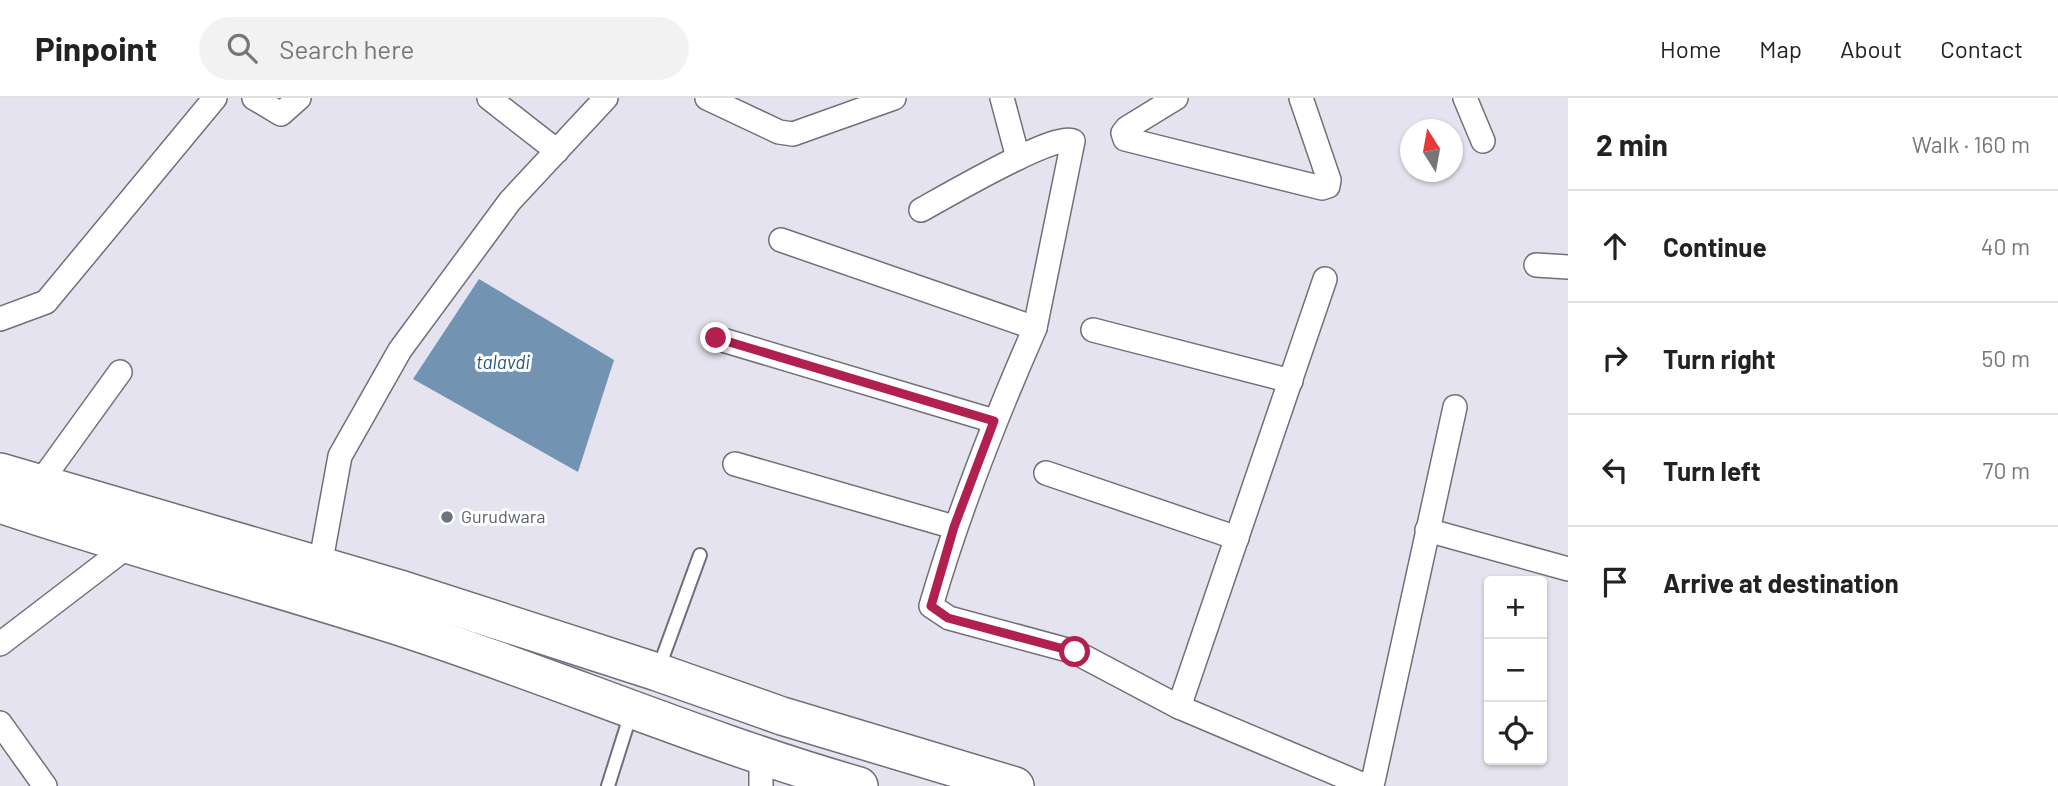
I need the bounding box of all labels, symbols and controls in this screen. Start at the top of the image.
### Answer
search box [199,17,689,80]
text: Pinpoint [35,28,157,68]
icon: search [223,29,261,67]
text: Search here [279,33,414,64]
text: Home [1660,34,1721,63]
text: Map [1759,34,1802,63]
text: About [1840,34,1902,63]
text: Contact [1940,34,2023,63]
north arrow [1400,119,1463,182]
text: 2 min [1596,126,1668,162]
text: Walk · 160 m [1912,130,2030,158]
icon: ahead [1596,227,1634,265]
text: Continue [1663,231,1767,262]
text: 40 m [1981,232,2030,260]
route end [700,322,731,353]
icon: right [1596,339,1634,377]
text: Turn right [1663,343,1776,374]
text: 50 m [1982,344,2030,372]
water label: talavdi [476,350,530,373]
icon: left [1596,451,1634,489]
text: Turn left [1663,455,1761,486]
text: 70 m [1983,456,2030,484]
place label: Gurudwara [461,505,545,527]
marker: Gurudwara [439,509,455,525]
icon: arrive [1596,563,1634,601]
text: Arrive at destination [1663,567,1899,598]
map controls [1484,576,1547,765]
button: + [1484,576,1547,639]
route start [1059,636,1090,667]
button: − [1484,639,1547,702]
button: locate [1484,702,1547,765]

